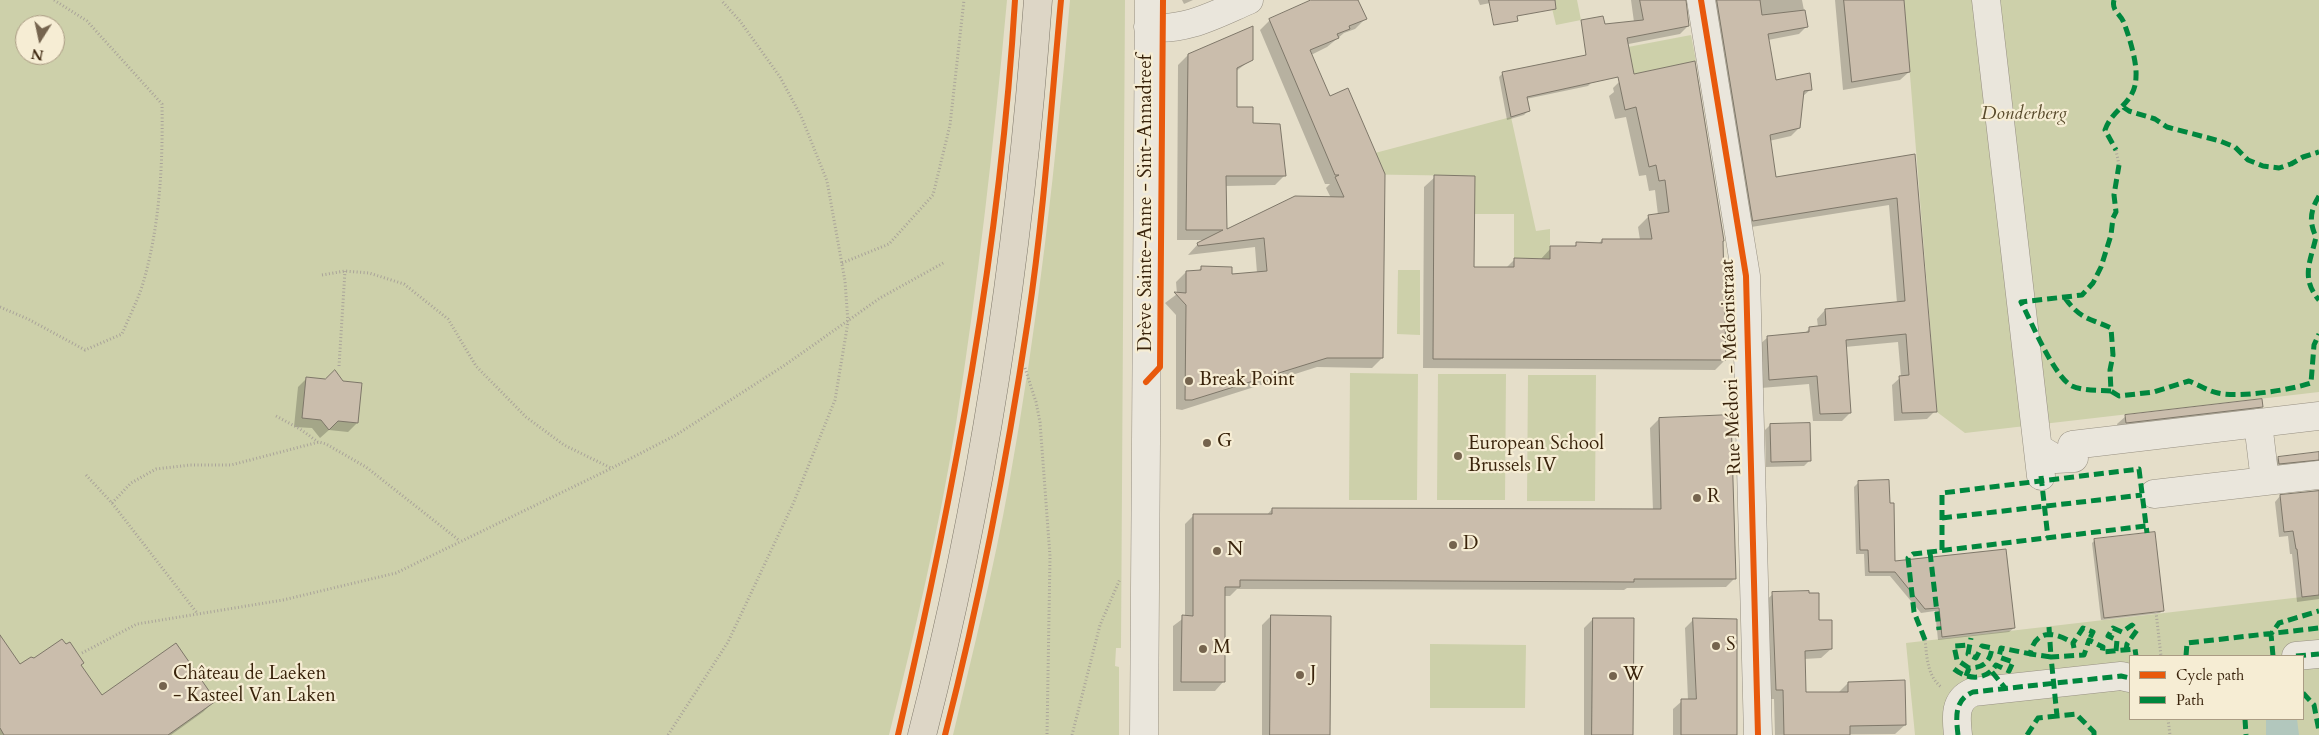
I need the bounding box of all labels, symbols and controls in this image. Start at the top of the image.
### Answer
north arrow [15,15,65,65]
text: N [30,44,45,65]
street label: Drève Sainte-Anne - Sint-Annadreef [1136,54,1158,352]
park label: Donderberg [1981,104,2067,126]
street label: Rue Médori - Médoristraat [1717,259,1747,475]
place label: Break Point [1199,370,1295,392]
marker: Break Point [1183,375,1195,387]
place label: G [1217,432,1232,454]
place label: European School Brussels IV [1468,434,1604,478]
marker: G [1201,437,1213,449]
marker: European School Brussels IV [1452,450,1464,462]
place label: R [1707,487,1720,509]
marker: R [1691,492,1703,504]
place label: D [1463,534,1478,556]
marker: D [1447,539,1459,551]
place label: N [1227,540,1243,562]
marker: N [1211,545,1223,557]
place label: S [1726,635,1736,657]
place label: M [1213,638,1231,660]
marker: S [1710,640,1722,652]
marker: M [1197,643,1209,655]
legend [2129,655,2304,720]
place label: Château de Laeken - Kasteel Van Laken [173,664,336,708]
place label: J [1310,664,1316,686]
place label: W [1623,665,1644,687]
text: Cycle path [2176,665,2244,685]
marker: J [1294,669,1306,681]
marker: W [1607,670,1619,682]
marker: Château de Laeken - Kasteel Van Laken [157,680,169,692]
text: Path [2176,690,2204,710]

